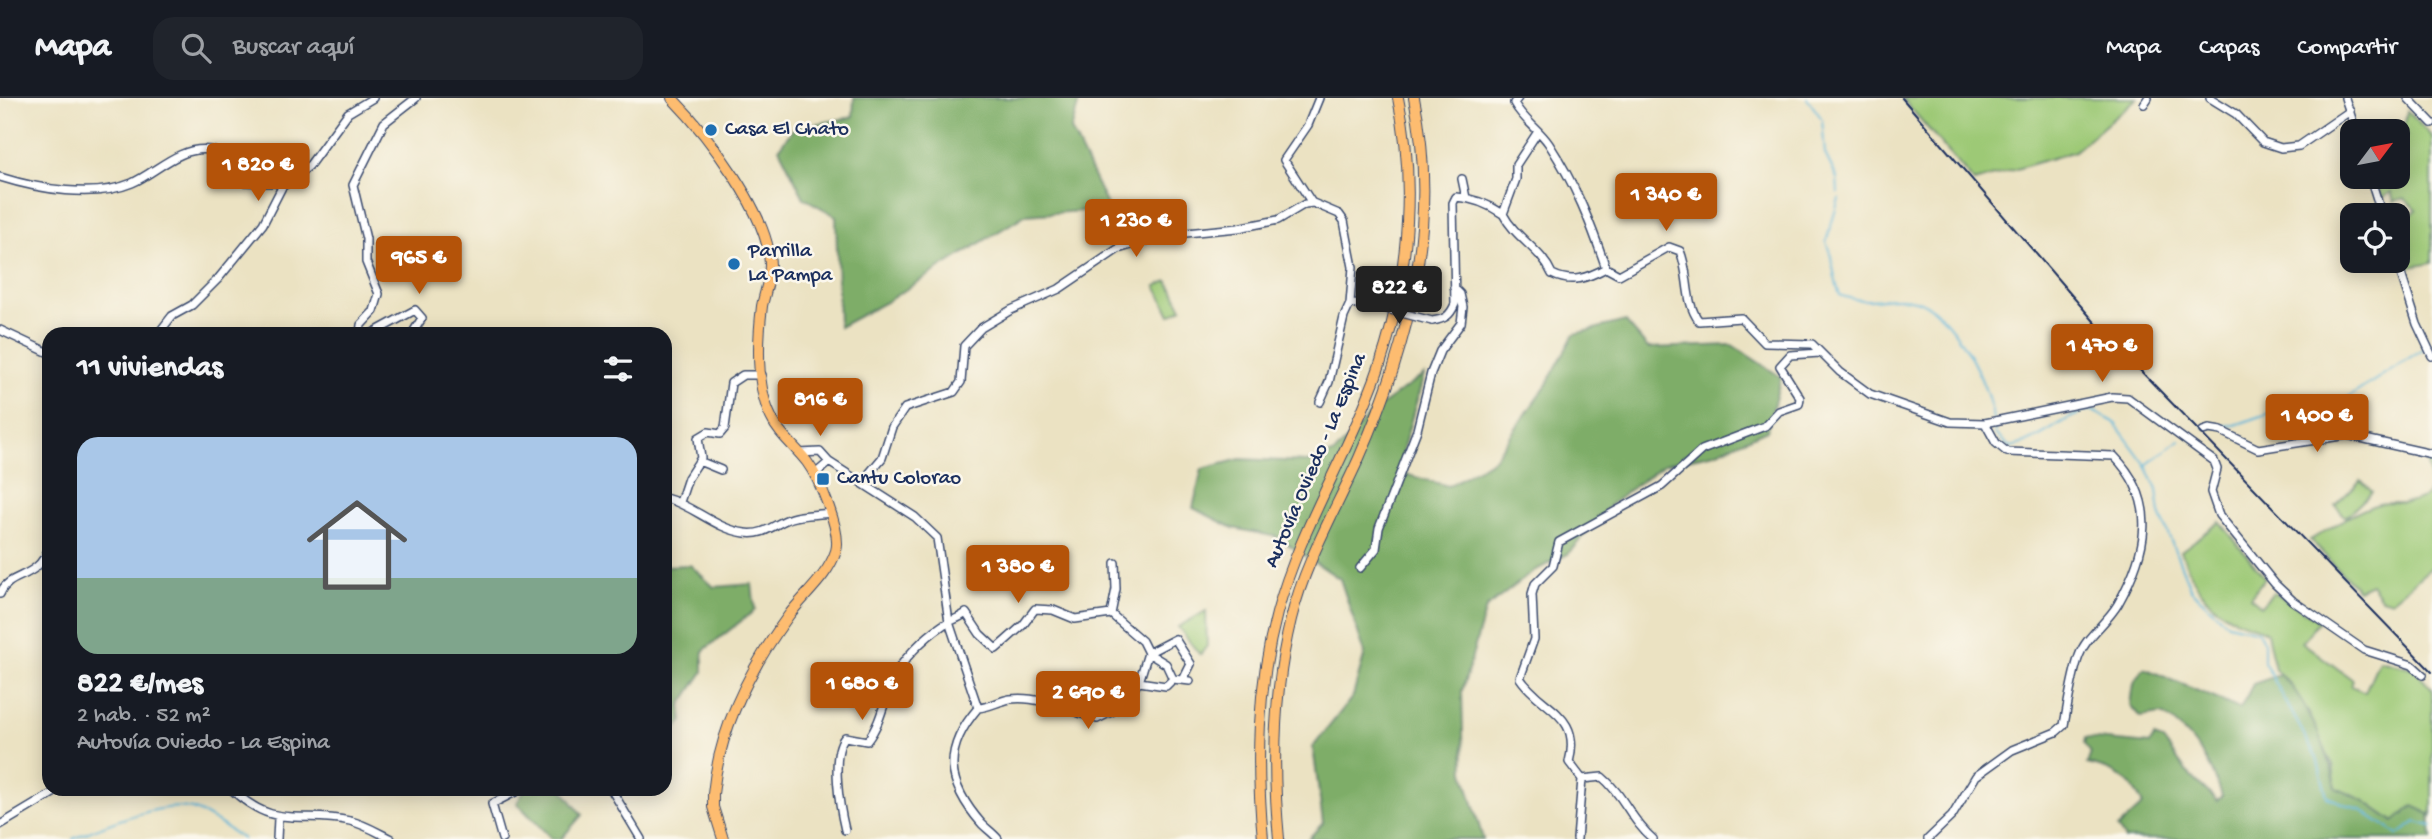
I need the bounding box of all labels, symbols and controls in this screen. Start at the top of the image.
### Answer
search box [153,17,643,80]
text: Mapa [35,29,111,67]
icon: search [177,29,215,67]
text: Buscar aquí [233,33,354,64]
text: Mapa [2106,34,2161,63]
text: Capas [2199,34,2259,63]
text: Compartir [2297,34,2397,63]
place label: Casa El Chato [725,118,849,143]
north arrow [2340,119,2410,189]
map controls [2340,119,2410,273]
marker: Casa El Chato [703,122,719,138]
pin: 1 820 € [193,144,323,203]
text: 1 820 € [223,152,293,179]
pin: 1 340 € [1601,174,1731,233]
text: 1 340 € [1631,182,1701,209]
pin: 1 230 € [1071,200,1201,259]
button: locate [2340,203,2410,273]
text: 1 230 € [1101,208,1171,235]
pin: 965 € [370,236,468,296]
place label: Parrilla La Pampa [747,240,834,289]
text: 965 € [392,245,446,272]
marker: Parrilla La Pampa [726,256,742,272]
pin: 822 € [1350,266,1448,326]
text: 822 € [1372,275,1426,302]
pin: 1 470 € [2037,324,2167,384]
text: 1 470 € [2067,333,2137,360]
street label: Autovía Oviedo - La Espina [1260,349,1374,572]
icon: filters [599,350,637,388]
text: 11 viviendas [77,352,223,387]
pin: 816 € [771,378,869,438]
text: 816 € [794,387,846,414]
pin: 1 400 € [2252,394,2382,454]
text: 1 400 € [2282,403,2352,430]
place label: Cantu Colorao [837,467,961,492]
marker: Cantu Colorao [815,471,831,487]
icon: home [294,482,420,608]
pin: 1 380 € [953,546,1083,605]
text: 1 380 € [982,554,1054,581]
pin: 1 680 € [797,662,927,722]
text: 822 €/mes [77,668,203,703]
text: 1 680 € [826,671,898,698]
pin: 2 690 € [1023,672,1153,731]
text: 2 690 € [1052,680,1124,707]
text: 2 hab. · 52 m² [77,703,211,730]
text: Autovía Oviedo - La Espina [77,730,330,757]

